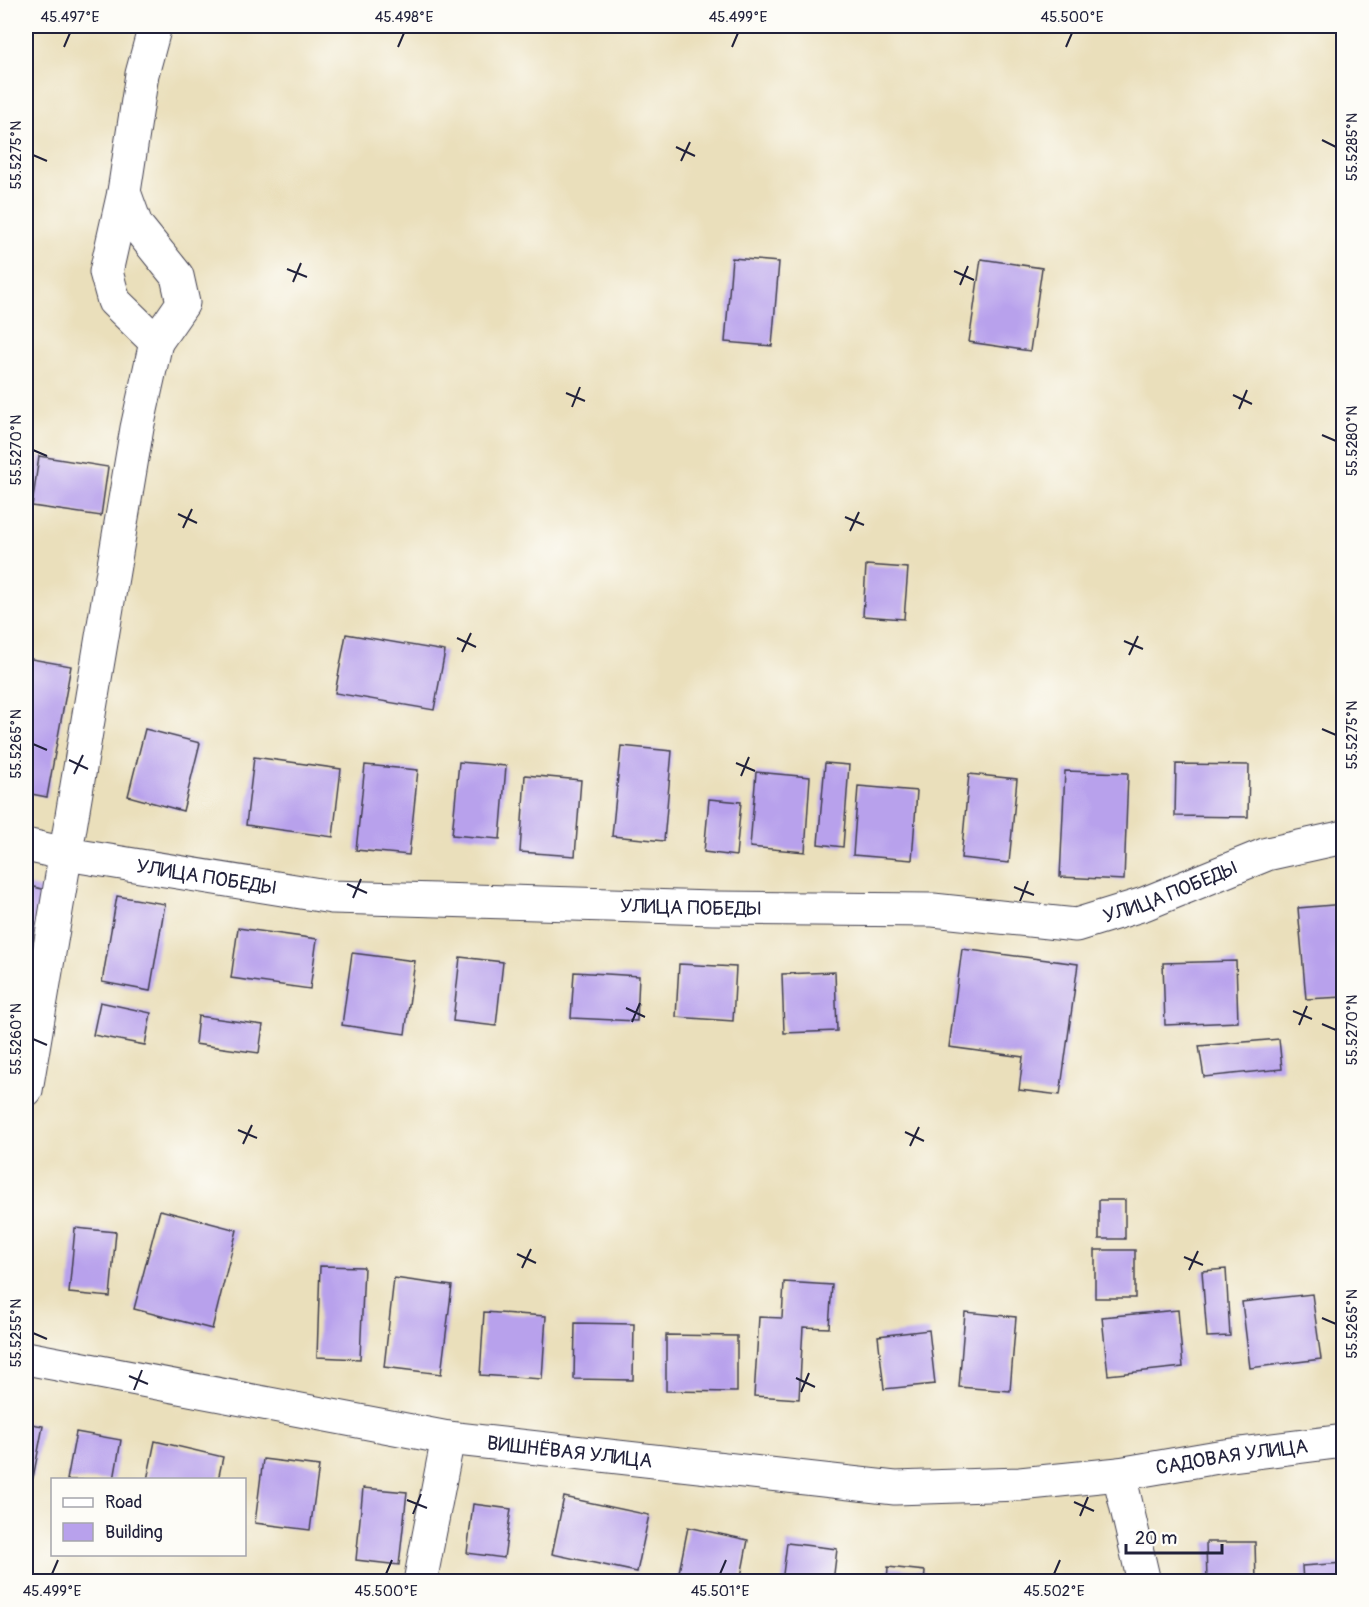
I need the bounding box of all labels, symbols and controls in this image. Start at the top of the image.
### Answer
text: 45.497°E [41,8,100,27]
text: 45.498°E [375,8,433,27]
text: 45.499°E [709,8,768,27]
text: 45.500°E [1040,8,1104,27]
text: 55.5285°N [1343,113,1362,181]
text: 55.5275°N [7,121,26,189]
text: 55.5280°N [1343,406,1362,476]
text: 55.5270°N [7,415,26,485]
text: 55.5275°N [1343,701,1362,769]
text: 55.5265°N [7,709,26,779]
street label: УЛИЦА ПОБЕДЫ [134,854,278,901]
street label: УЛИЦА ПОБЕДЫ [1100,856,1241,929]
street label: УЛИЦА ПОБЕДЫ [620,893,761,921]
text: 55.5270°N [1343,995,1362,1065]
text: 55.5260°N [7,1003,26,1075]
text: 55.5265°N [1343,1289,1362,1359]
text: 55.5255°N [7,1298,26,1368]
street label: ВИШНЁВАЯ УЛИЦА [486,1430,654,1474]
street label: САДОВАЯ УЛИЦА [1154,1434,1309,1480]
legend [51,1478,246,1556]
text: Road [105,1491,142,1514]
scale bar [1126,1517,1222,1555]
text: Building [105,1521,163,1544]
text: 20 m [1135,1527,1177,1550]
text: 45.499°E [23,1582,82,1601]
text: 45.500°E [354,1582,418,1601]
text: 45.501°E [691,1582,750,1601]
text: 45.502°E [1023,1582,1085,1601]

